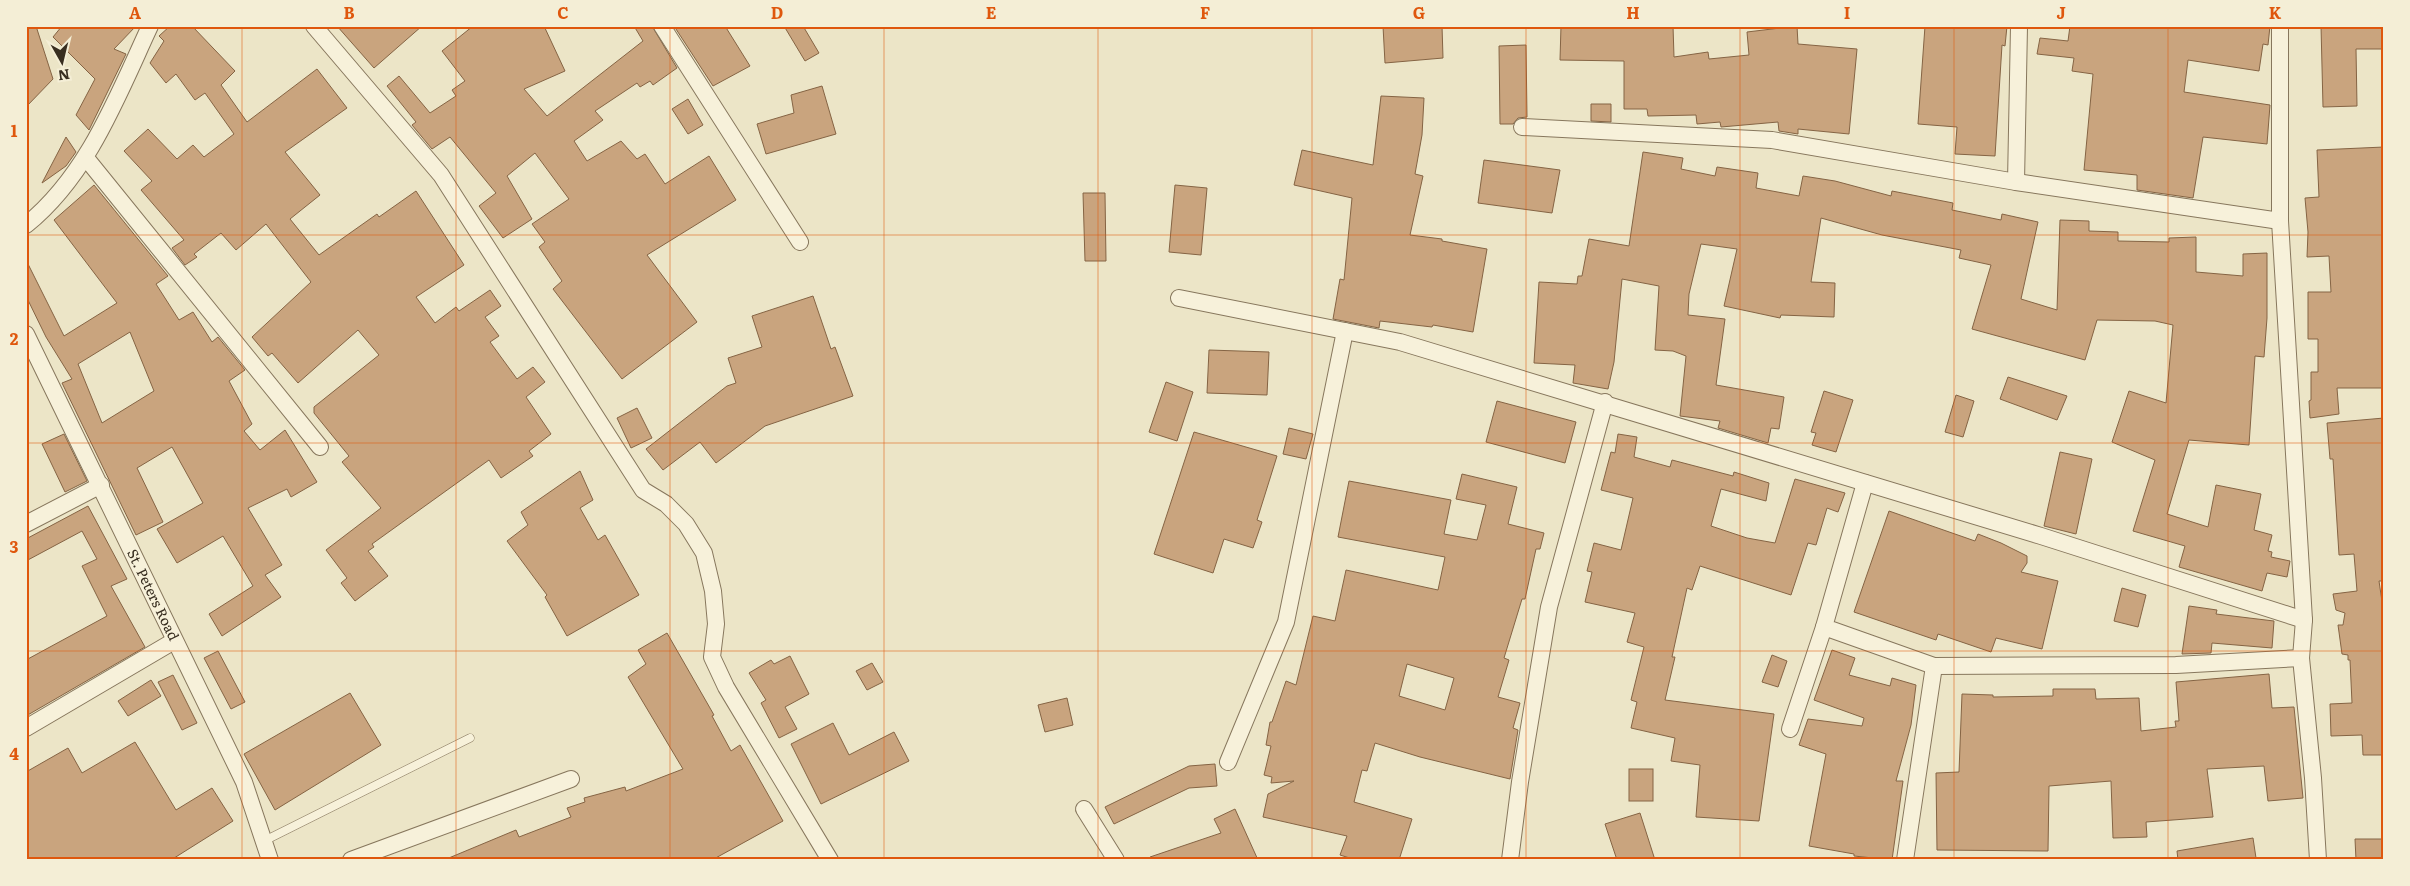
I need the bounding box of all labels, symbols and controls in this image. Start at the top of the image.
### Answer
text: A [129,0,141,24]
text: B [343,0,355,24]
text: C [557,0,569,24]
text: D [771,0,783,24]
text: E [986,0,997,24]
text: F [1200,0,1210,24]
text: G [1413,0,1425,24]
text: H [1626,0,1640,24]
text: I [1844,0,1850,24]
text: J [2056,0,2066,24]
text: K [2269,0,2282,24]
north arrow [38,38,88,88]
text: N [56,65,71,87]
text: 1 [11,118,18,142]
text: 2 [10,326,19,350]
text: 3 [10,534,19,558]
street label: St. Peters Road [123,545,185,644]
text: 4 [9,741,19,765]

